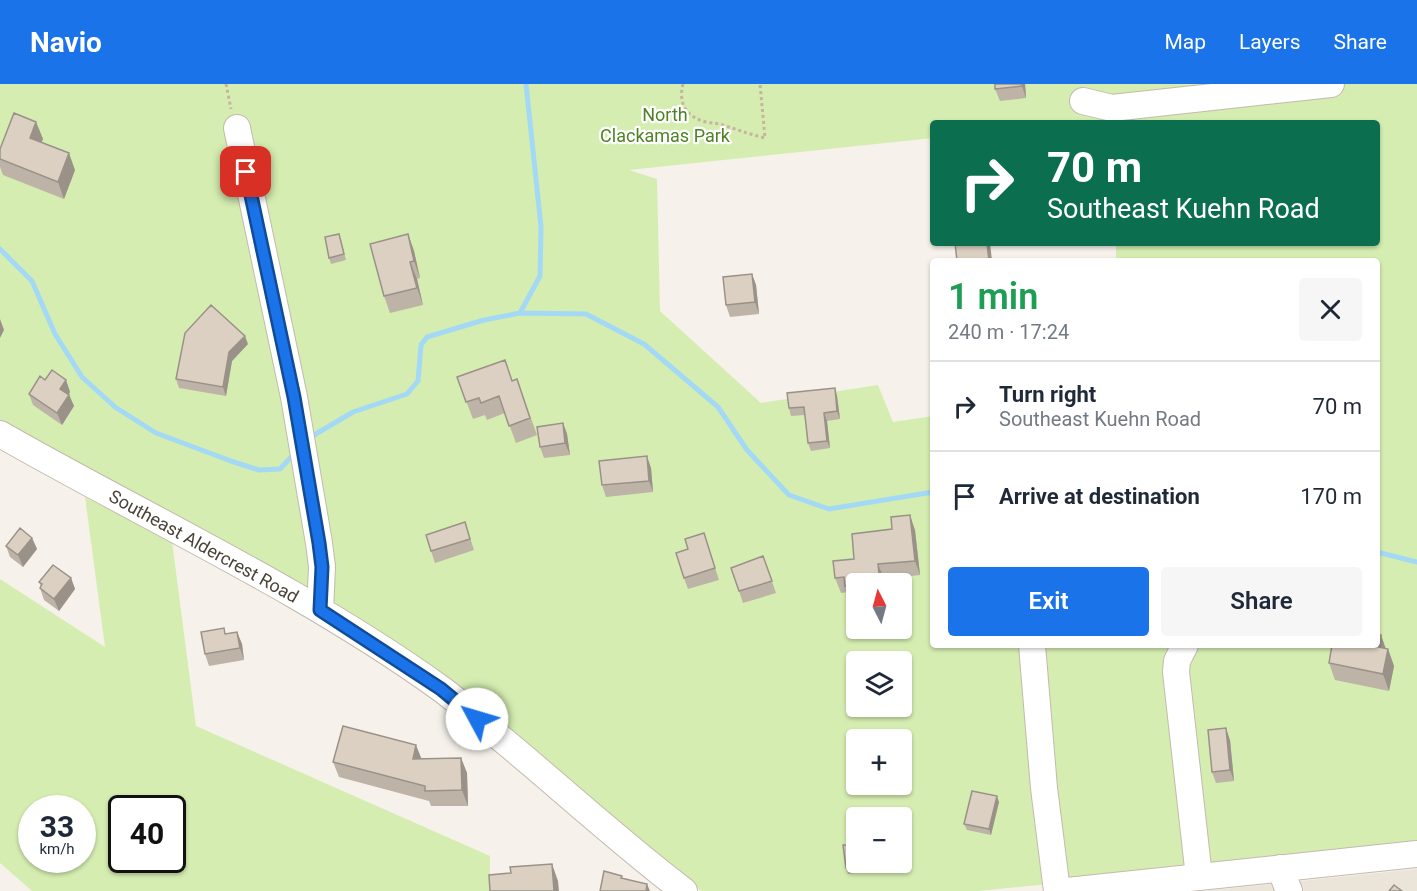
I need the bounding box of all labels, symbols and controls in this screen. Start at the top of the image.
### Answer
text: Navio [30,26,102,59]
text: Map [1164,30,1206,54]
text: Layers [1239,30,1300,54]
text: Share [1333,30,1387,54]
park label: North Clackamas Park [600,104,731,146]
text: 70 m [1047,143,1142,192]
icon: right [948,144,1026,222]
pin [220,146,271,197]
icon: arrive [229,155,262,188]
text: Southeast Kuehn Road [1047,193,1320,225]
text: 1 min [948,276,1038,318]
button: close [1299,278,1362,341]
text: 240 m · 17:24 [948,320,1069,344]
text: Turn right [999,382,1096,407]
icon: right [948,390,981,423]
text: 70 m [1313,394,1362,419]
text: Southeast Kuehn Road [999,407,1201,431]
icon: arrive [948,480,981,513]
text: Arrive at destination [999,484,1200,509]
text: 170 m [1300,484,1362,509]
street label: Southeast Aldercrest Road [106,485,302,607]
button: Exit [948,567,1149,636]
button: Share [1161,567,1362,636]
north arrow [846,573,912,639]
map controls [846,573,912,873]
button: layers [846,651,912,717]
position arrow [445,687,509,751]
button: + [846,729,912,795]
speed limit sign: 40 [108,795,186,873]
button: − [846,807,912,873]
text: 33 [40,809,74,844]
text: km/h [39,840,75,858]

